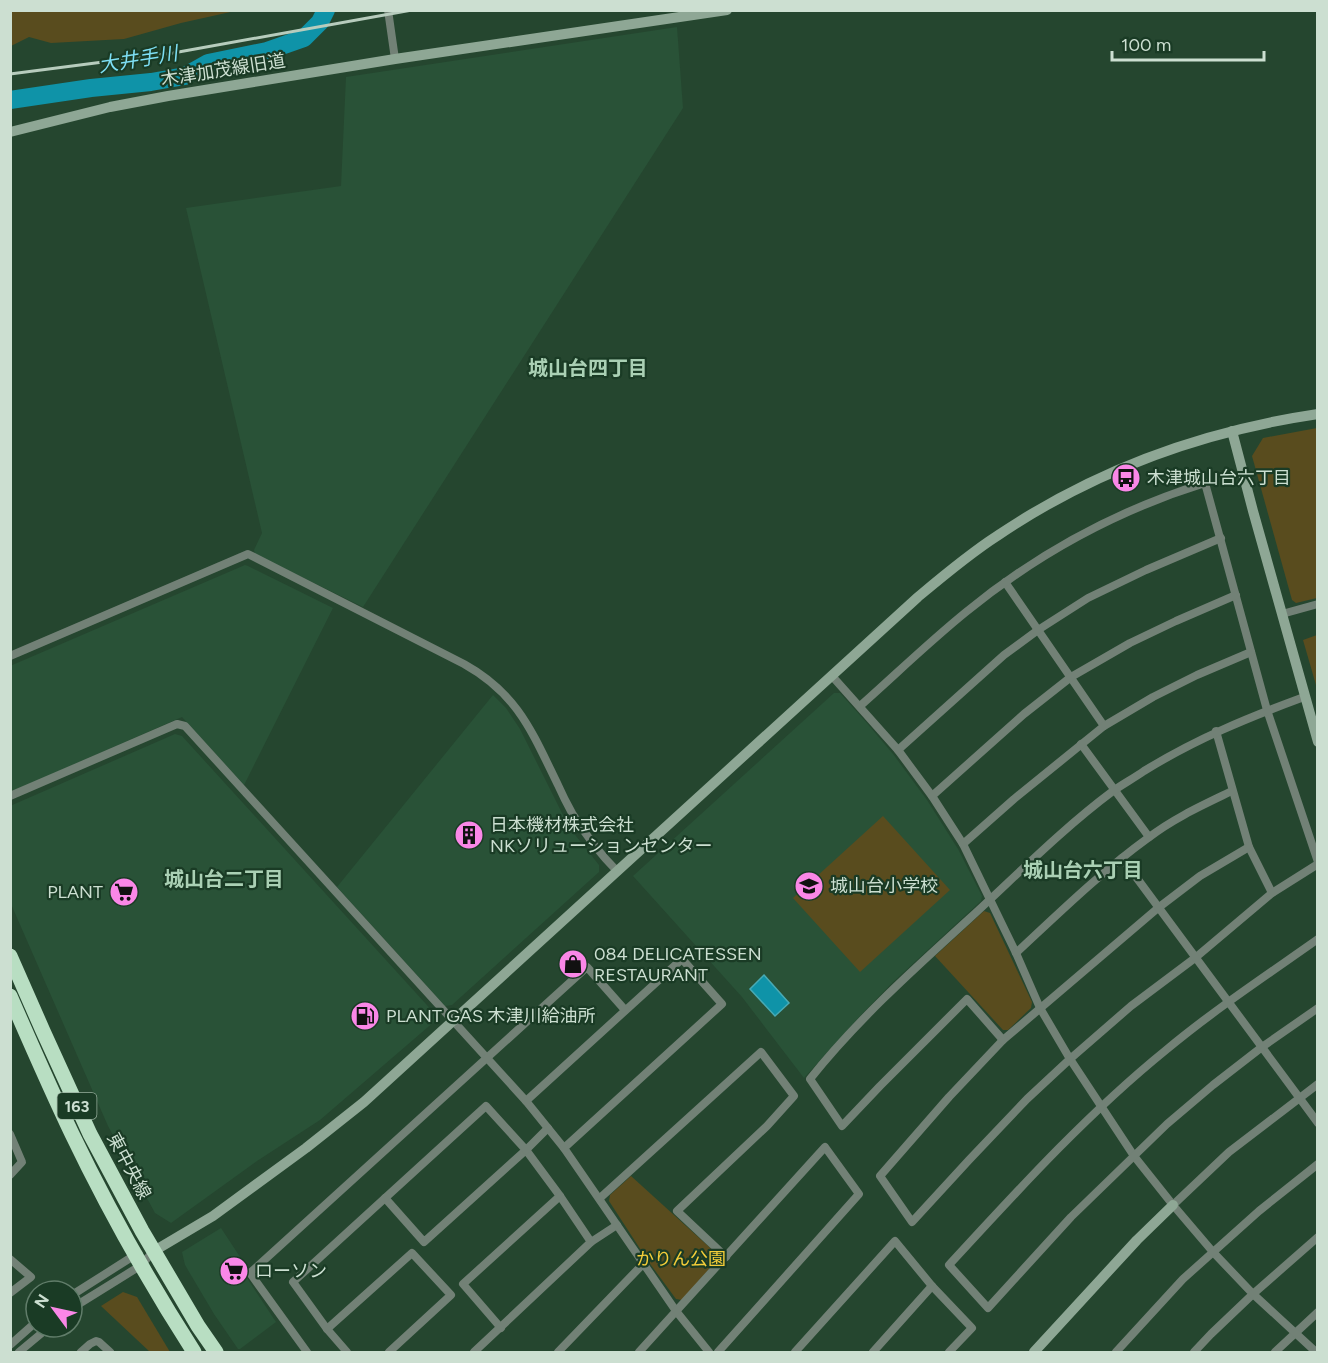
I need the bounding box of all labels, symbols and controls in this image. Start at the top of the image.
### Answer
scale bar [1112,24,1264,62]
text: 100 m [1121,34,1171,56]
water label: 大井手川 [97,41,181,77]
street label: 木津加茂線旧道 [159,49,287,91]
district label: 城山台四丁目 [528,356,648,380]
bus stop icon: 木津城山台六丁目 [1110,462,1142,494]
place label: 木津城山台六丁目 [1147,467,1291,489]
place label: 日本機材株式会社 NKソリューションセンター [490,814,713,857]
building icon: 日本機材株式会社 NKソリューションセンター [453,819,485,851]
district label: 城山台六丁目 [1023,858,1143,882]
district label: 城山台二丁目 [164,867,284,891]
school or university icon: 城山台小学校 [793,870,825,902]
place label: 城山台小学校 [830,875,938,897]
supermarket icon: PLANT [108,876,140,908]
place label: PLANT [47,881,103,903]
place label: 084 DELICATESSEN RESTAURANT [594,943,762,986]
shop icon: 084 DELICATESSEN RESTAURANT [557,948,589,980]
fuel station icon: PLANT GAS 木津川給油所 [349,1000,381,1032]
place label: PLANT GAS 木津川給油所 [386,1005,596,1027]
road number: 163 [58,1093,97,1119]
street label: 東中央線 [102,1129,156,1203]
park label: かりん公園 [636,1248,726,1270]
supermarket icon: ローソン [218,1255,250,1287]
place label: ローソン [255,1260,327,1282]
north arrow [24,1279,84,1339]
text: N [31,1291,53,1311]

